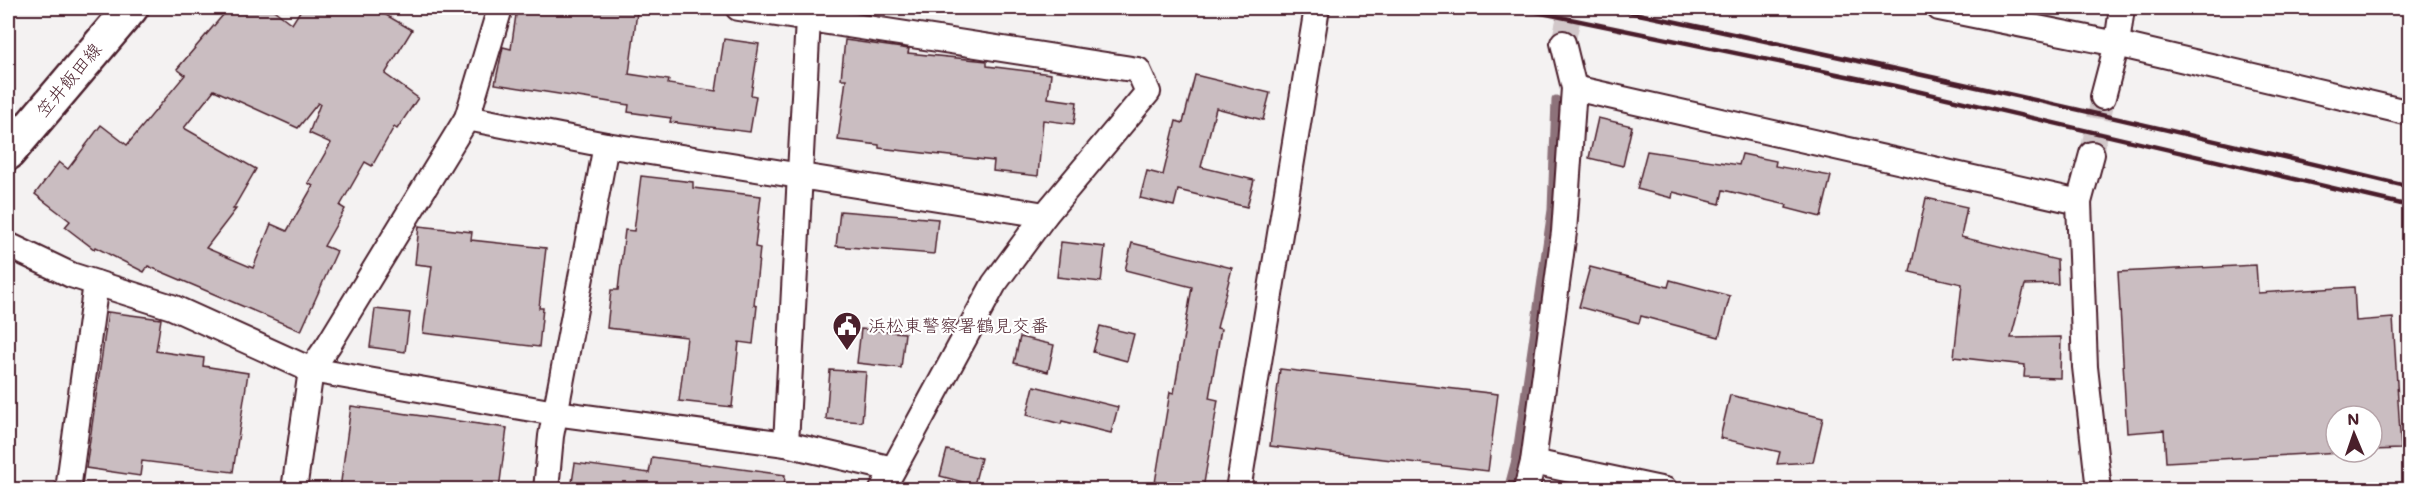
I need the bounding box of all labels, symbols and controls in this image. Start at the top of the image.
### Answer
street label: 笠井飯田線 [30,37,106,122]
public building icon: 浜松東警察署鶴見交番 [831,310,863,352]
place label: 浜松東警察署鶴見交番 [868,313,1048,337]
north arrow [2324,404,2384,464]
text: N [2347,408,2360,429]

